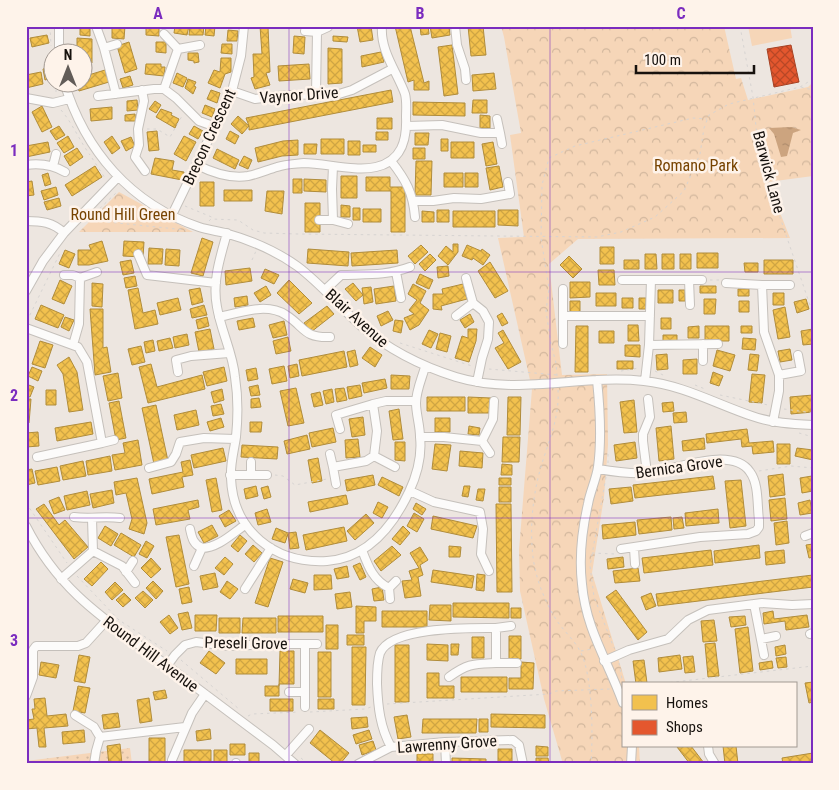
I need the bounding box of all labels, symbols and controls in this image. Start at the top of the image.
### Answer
text: A [153,4,163,23]
text: B [416,4,425,23]
text: C [676,4,686,23]
north arrow [42,42,92,92]
scale bar [636,42,754,74]
text: N [64,47,72,63]
text: 100 m [644,51,681,69]
street label: Vaynor Drive [259,83,339,107]
street label: Brecon Crescent [178,86,240,188]
street label: Barwick Lane [749,129,789,215]
text: 1 [10,141,18,160]
park label: Romano Park [654,156,739,175]
park label: Round Hill Green [70,205,176,224]
street label: Blair Avenue [322,285,392,351]
text: 2 [10,386,18,405]
street label: Bernica Grove [634,451,724,483]
street label: Round Hill Avenue [100,612,202,696]
text: 3 [10,631,18,650]
street label: Preseli Grove [204,633,288,653]
legend [622,682,796,748]
text: Homes [666,694,708,712]
text: Shops [666,718,703,736]
street label: Lawrenny Grove [396,731,498,757]

